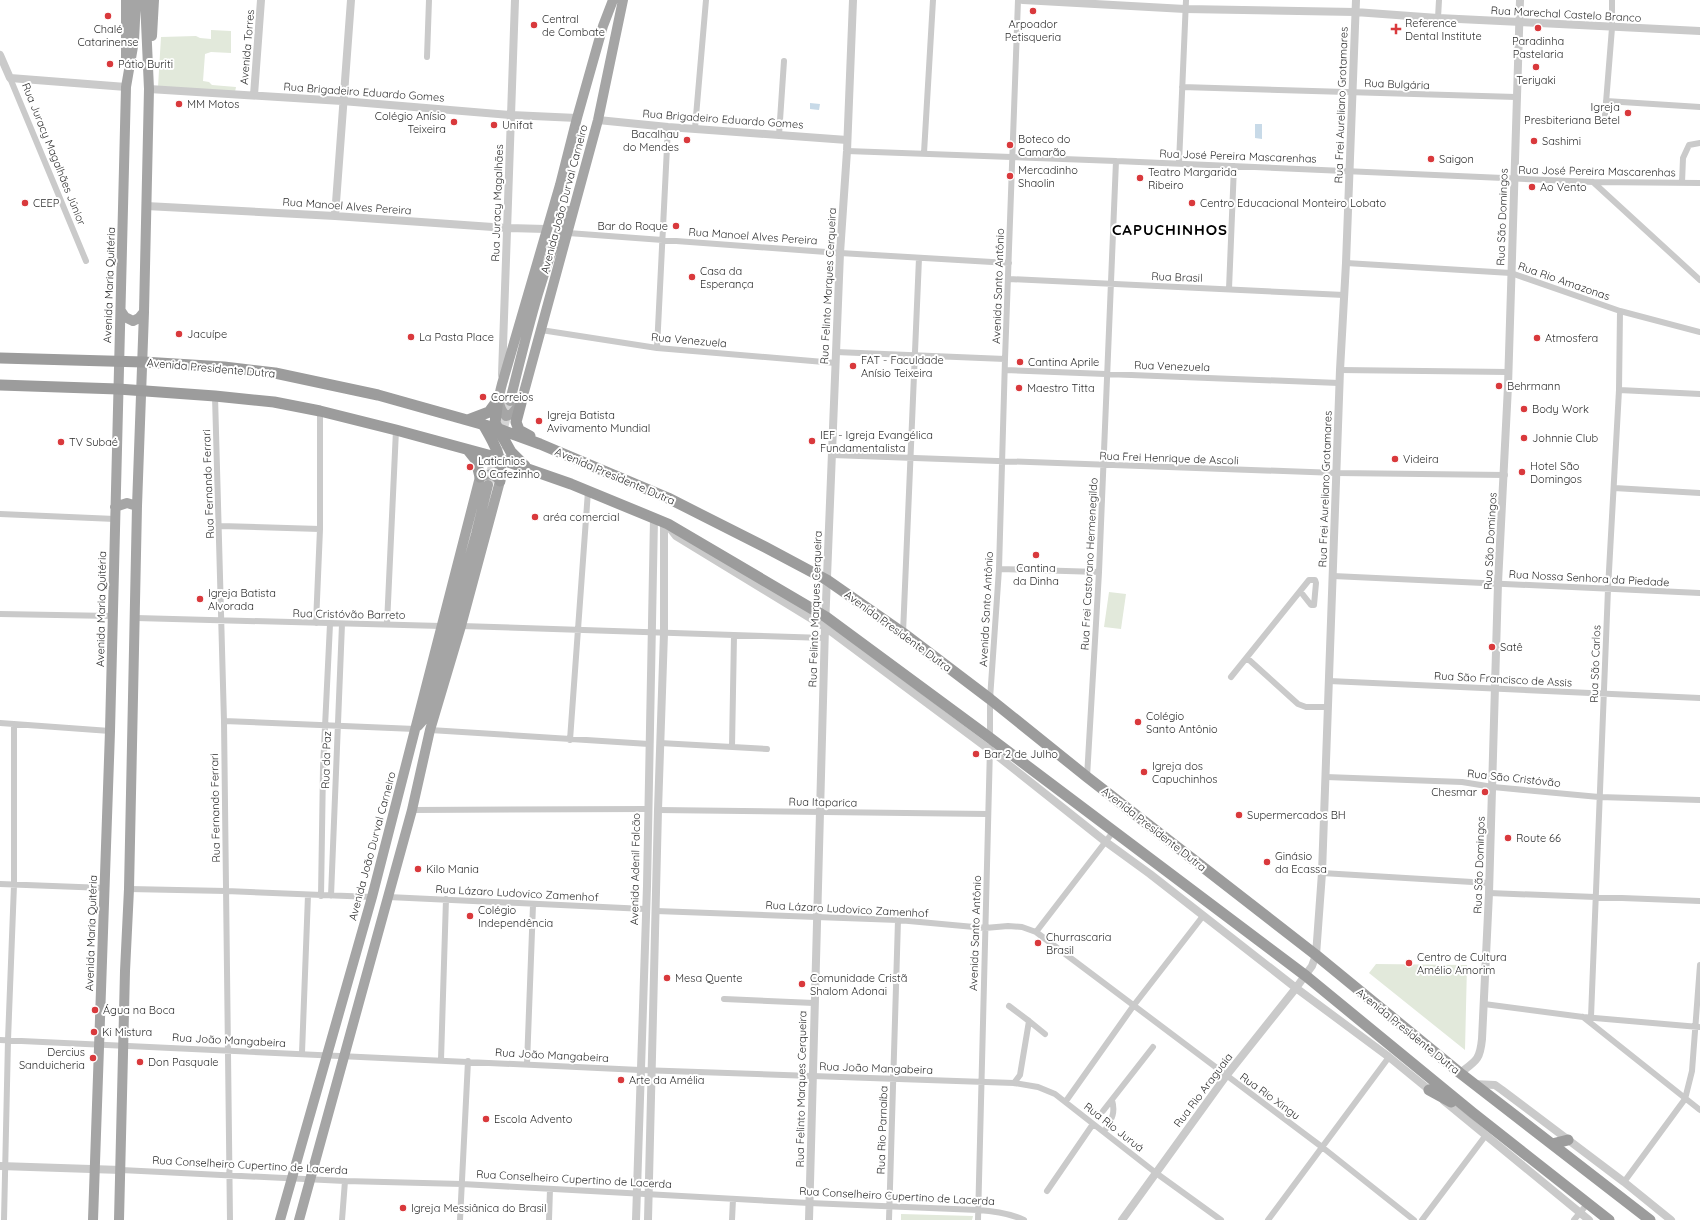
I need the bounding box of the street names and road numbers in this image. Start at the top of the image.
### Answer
street label: Rua Marechal Castelo Branco [1490,3,1642,25]
street label: Avenida Torres [237,9,257,85]
street label: Rua Frei Aureliano Grotamares [1331,26,1351,184]
street label: Rua Bulgária [1364,76,1430,92]
street label: Rua Brigadeiro Eduardo Gomes [283,79,445,105]
street label: Rua Juracy Magalhães Júnior [19,81,89,228]
street label: Rua Brigadeiro Eduardo Gomes [642,106,804,132]
street label: Avenida João Durval Carneiro [537,123,591,275]
street label: Rua Juracy Magalhães [488,144,506,262]
street label: Rua José Pereira Mascarenhas [1159,146,1317,166]
street label: Rua José Pereira Mascarenhas [1518,163,1676,179]
street label: Rua São Domingos [1493,168,1511,266]
street label: Rua Manoel Alves Pereira [282,195,412,217]
street label: Rua Felinto Marques Cerqueira [817,207,839,365]
street label: Rua Manoel Alves Pereira [688,225,818,247]
street label: Avenida Maria Quitéria [100,227,118,343]
street label: Avenida Santo Antônio [989,228,1007,344]
street label: Rua Rio Amazonas [1516,259,1612,303]
street label: Rua Brasil [1151,269,1203,285]
street label: Rua Venezuela [651,330,727,350]
street label: Avenida Presidente Dutra [146,355,276,381]
street label: Rua Venezuela [1134,358,1210,374]
street label: Rua Frei Aureliano Grotamares [1315,410,1335,568]
street label: Rua Fernando Ferrari [199,429,217,539]
street label: Avenida Presidente Dutra [553,444,677,508]
street label: Rua Frei Henrique de Ascoli [1099,449,1239,467]
street label: Rua Frei Castorano Hermenegildo [1077,477,1101,651]
street label: Rua São Domingos [1480,492,1500,590]
street label: Rua Felinto Marques Cerqueira [805,530,825,688]
street label: Avenida Maria Quitéria [93,551,109,667]
street label: Avenida Santo Antônio [976,551,996,667]
street label: Rua Nossa Senhora da Piedade [1508,567,1670,589]
street label: Avenida Presidente Dutra [842,587,954,675]
street label: Rua Cristóvão Barreto [292,606,406,622]
street label: Rua São Carlos [1587,625,1603,703]
street label: Rua São Francisco de Assis [1434,668,1572,690]
street label: Rua da Paz [318,731,334,789]
street label: Rua Fernando Ferrari [207,753,223,863]
street label: Rua São Cristóvão [1467,766,1562,790]
street label: Avenida João Durval Carneiro [345,770,399,922]
street label: Avenida Presidente Dutra [1099,784,1209,874]
street label: Rua Itaparica [789,794,857,810]
street label: Avenida Adenil Falcão [627,812,643,925]
street label: Rua São Domingos [1470,816,1488,914]
street label: Avenida Maria Quitéria [82,875,100,991]
street label: Avenida Santo Antônio [966,875,984,991]
street label: Rua Lázaro Ludovico Zamenhof [435,882,599,904]
street label: Rua Lázaro Ludovico Zamenhof [765,898,929,920]
street label: Avenida Presidente Dutra [1353,985,1463,1077]
street label: Rua Felinto Marques Cerqueira [793,1011,809,1167]
street label: Rua João Mangabeira [172,1030,286,1050]
street label: Rua João Mangabeira [495,1045,609,1065]
street label: Rua Rio Araguaia [1171,1050,1235,1130]
street label: Rua João Mangabeira [819,1059,933,1077]
street label: Rua Rio Xingu [1237,1069,1303,1123]
street label: Rua Rio Parnaíba [873,1085,891,1175]
street label: Rua Rio Juruá [1081,1099,1147,1155]
street label: Rua Conselheiro Cupertino de Lacerda [152,1153,348,1177]
street label: Rua Conselheiro Cupertino de Lacerda [476,1167,672,1191]
street label: Rua Conselheiro Cupertino de Lacerda [799,1184,995,1208]

